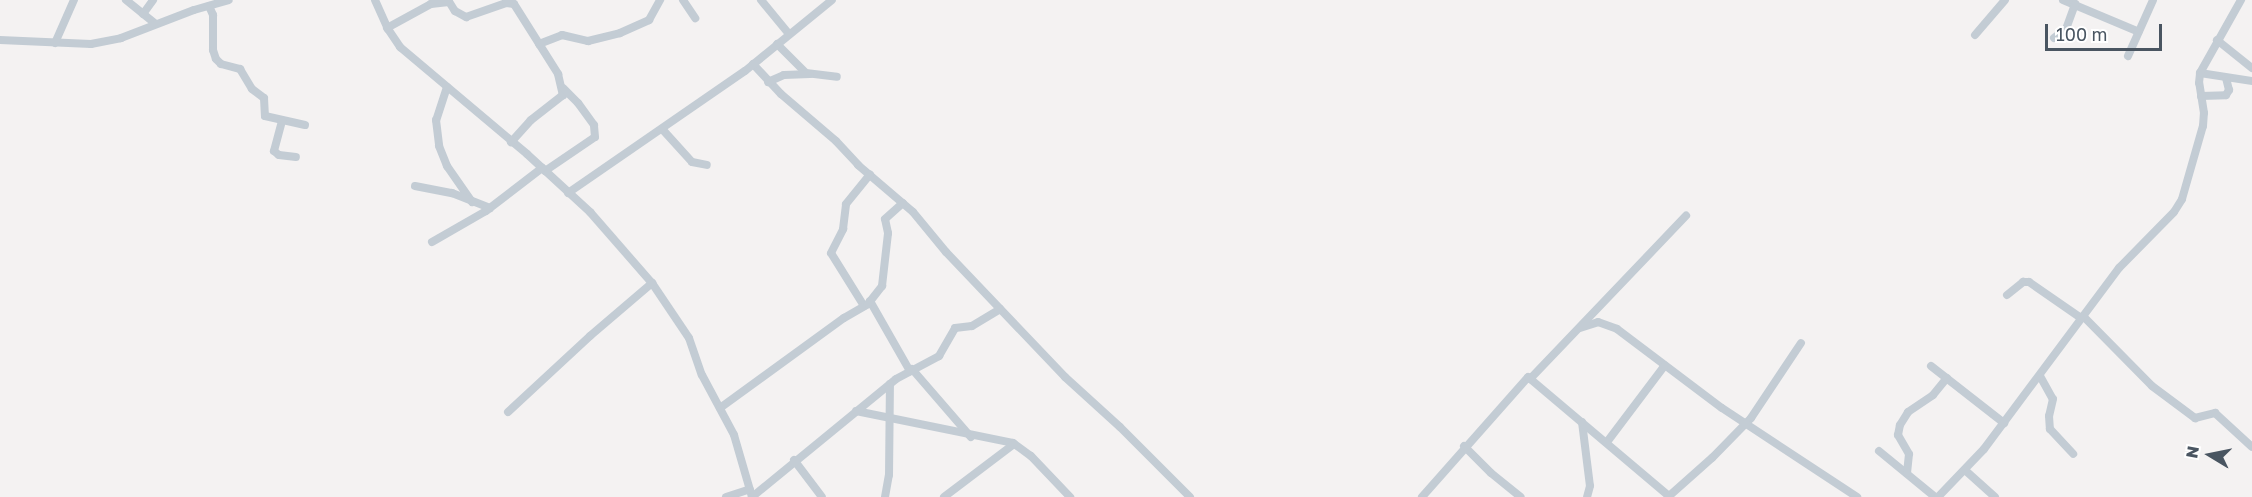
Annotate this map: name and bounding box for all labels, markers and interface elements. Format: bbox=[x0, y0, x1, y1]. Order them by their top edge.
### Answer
scale bar bbox=[2048, 12, 2165, 50]
text: 100 m bbox=[2056, 23, 2107, 45]
north arrow bbox=[2180, 425, 2240, 485]
text: N bbox=[2181, 444, 2203, 460]

